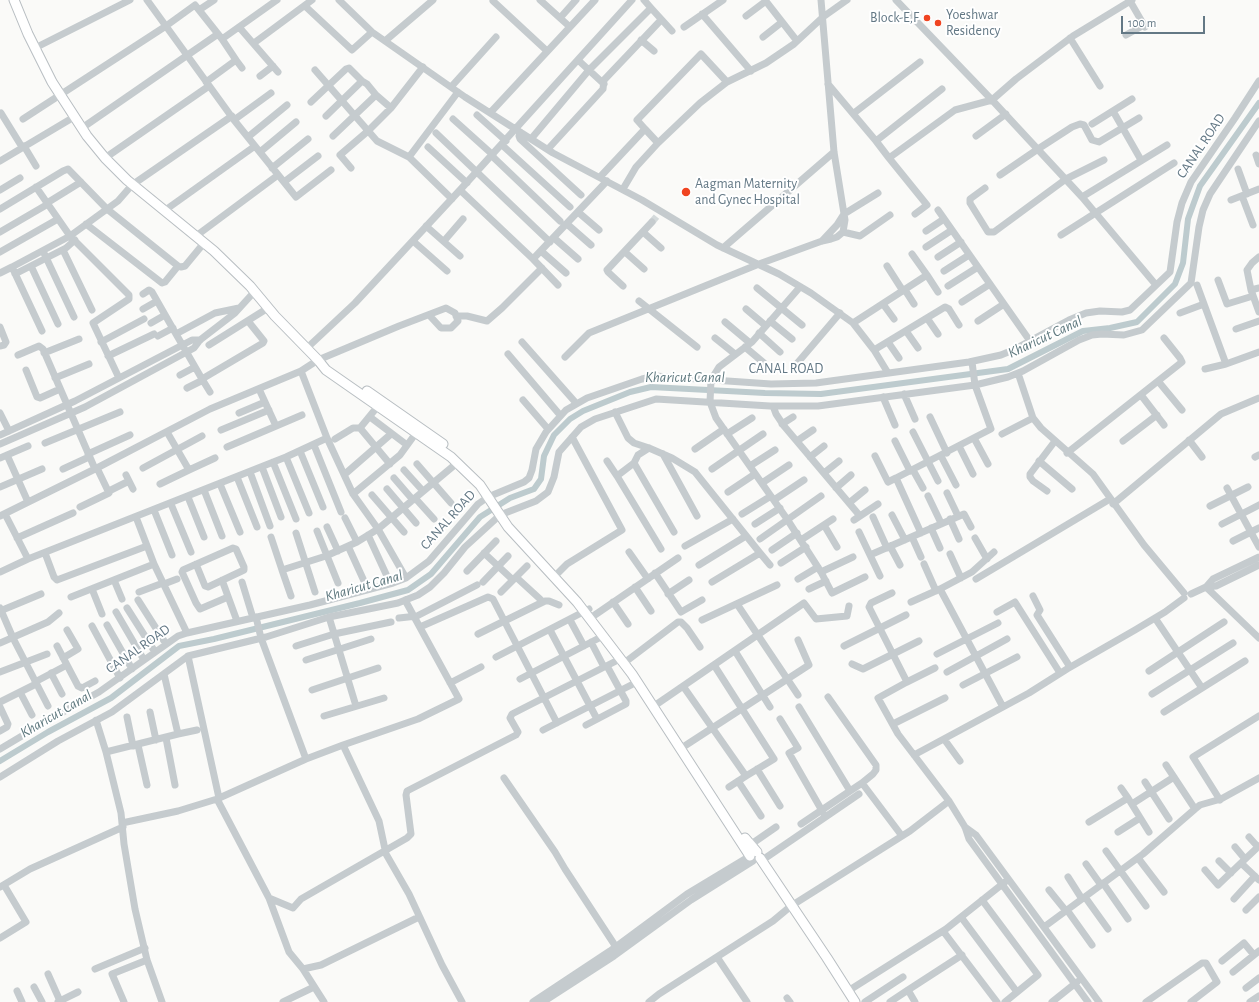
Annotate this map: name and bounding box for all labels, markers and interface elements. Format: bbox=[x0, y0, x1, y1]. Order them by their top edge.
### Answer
place label: Yoeshwar Residency bbox=[946, 7, 1001, 40]
scale bar bbox=[1123, 8, 1207, 34]
place label: Block-E,F bbox=[870, 10, 919, 26]
marker: Block-E,F bbox=[922, 13, 932, 23]
text: 100 m bbox=[1128, 17, 1156, 29]
marker: Yoeshwar Residency bbox=[933, 18, 943, 28]
street label: CANAL ROAD bbox=[1173, 110, 1229, 182]
place label: Aagman Maternity and Gynec Hospital bbox=[695, 176, 800, 208]
marker: Aagman Maternity and Gynec Hospital bbox=[680, 186, 692, 198]
water label: Kharicut Canal bbox=[1005, 312, 1085, 362]
street label: CANAL ROAD bbox=[749, 361, 823, 377]
water label: Kharicut Canal bbox=[645, 368, 725, 386]
street label: CANAL ROAD bbox=[417, 487, 479, 553]
water label: Kharicut Canal bbox=[323, 566, 405, 606]
street label: CANAL ROAD bbox=[103, 621, 173, 677]
water label: Kharicut Canal bbox=[17, 686, 95, 742]

